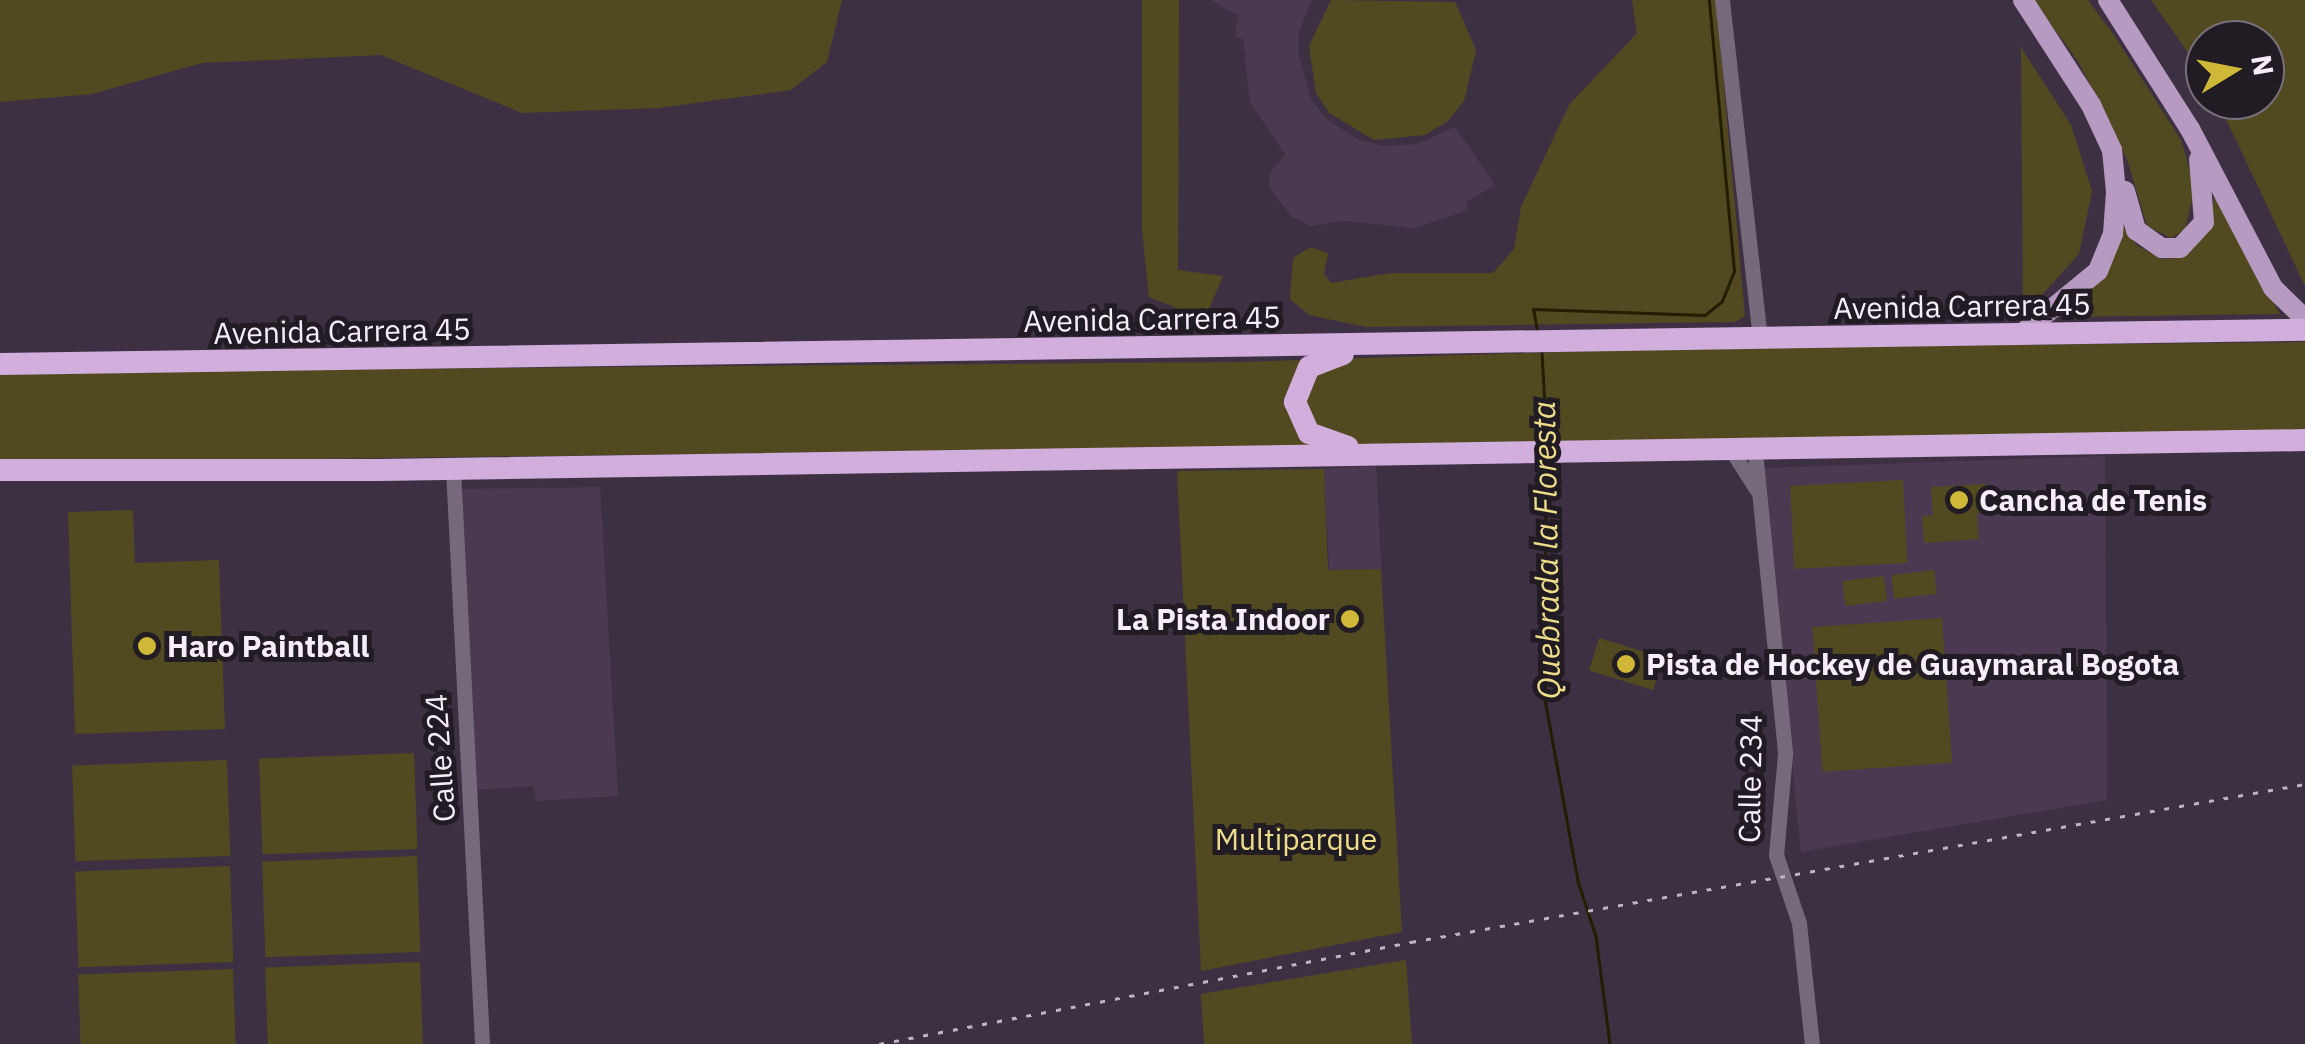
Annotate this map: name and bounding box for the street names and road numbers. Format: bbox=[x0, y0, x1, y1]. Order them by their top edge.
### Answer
street label: Avenida Carrera 45 bbox=[1833, 286, 2091, 326]
street label: Avenida Carrera 45 bbox=[1023, 299, 1281, 339]
street label: Avenida Carrera 45 bbox=[213, 311, 471, 351]
street label: Calle 224 bbox=[418, 693, 462, 823]
street label: Calle 234 bbox=[1731, 715, 1769, 843]

